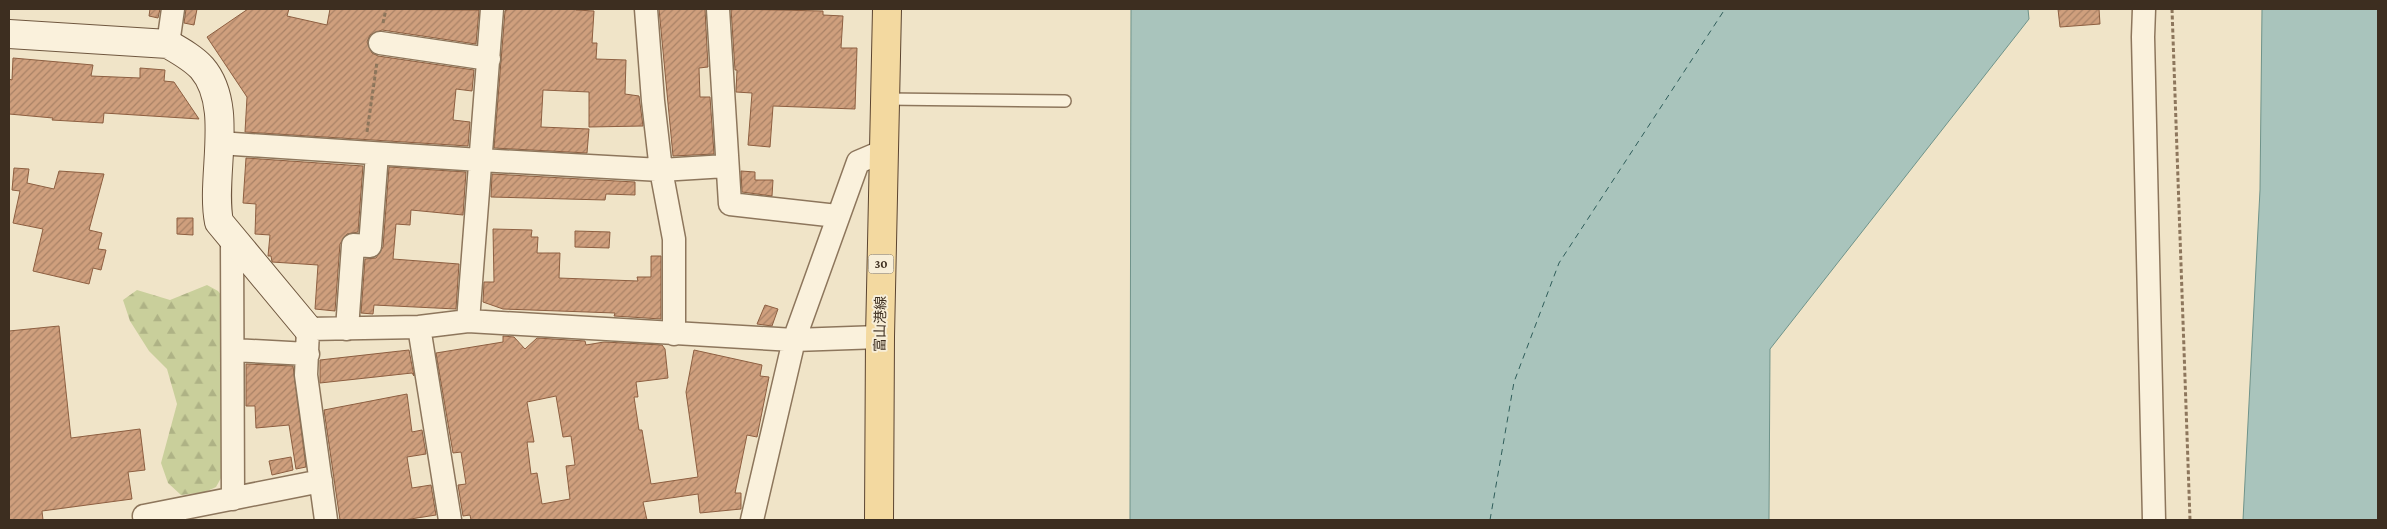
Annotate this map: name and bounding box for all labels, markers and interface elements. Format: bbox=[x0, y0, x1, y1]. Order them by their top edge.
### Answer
road number: 30 bbox=[868, 254, 894, 274]
street label: 富山港線 bbox=[872, 296, 888, 352]

